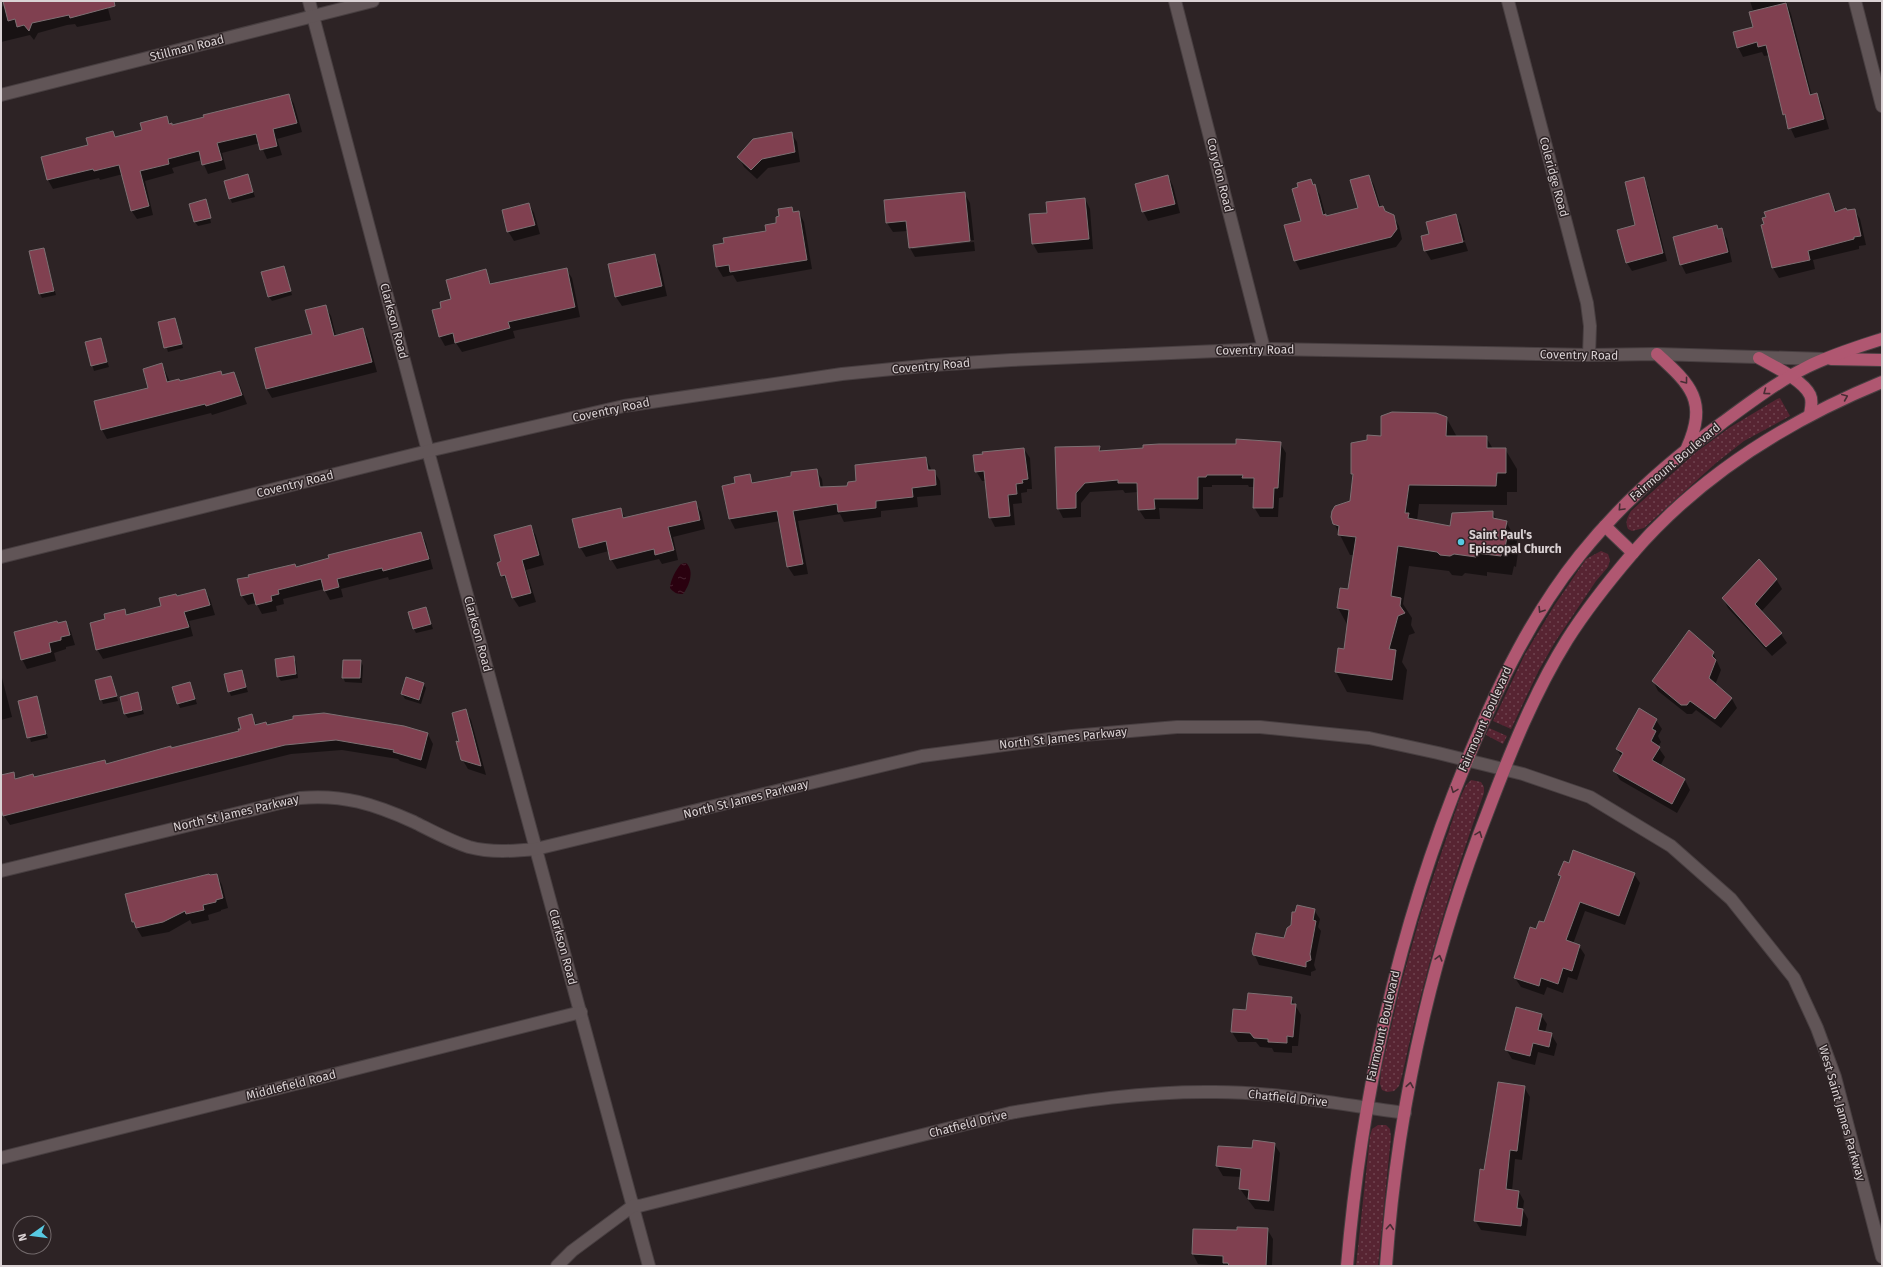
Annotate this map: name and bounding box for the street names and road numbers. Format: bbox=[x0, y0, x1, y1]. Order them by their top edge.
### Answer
street label: Stillman Road bbox=[148, 32, 226, 64]
street label: Corydon Road bbox=[1204, 136, 1236, 214]
street label: Coleridge Road bbox=[1537, 136, 1571, 218]
street label: Clarkson Road bbox=[377, 282, 411, 360]
street label: Coventry Road bbox=[1216, 342, 1294, 358]
street label: Coventry Road bbox=[1540, 347, 1618, 363]
street label: Coventry Road bbox=[891, 356, 971, 376]
street label: Coventry Road bbox=[571, 395, 651, 425]
street label: Fairmount Boulevard bbox=[1627, 420, 1723, 504]
street label: Coventry Road bbox=[255, 468, 335, 500]
street label: Clarkson Road bbox=[461, 595, 495, 673]
street label: Fairmount Boulevard bbox=[1456, 664, 1514, 774]
street label: North St James Parkway bbox=[998, 724, 1128, 752]
street label: North St James Parkway bbox=[682, 777, 810, 821]
street label: North St James Parkway bbox=[172, 792, 300, 834]
street label: Clarkson Road bbox=[546, 908, 580, 986]
street label: Fairmount Boulevard bbox=[1363, 969, 1403, 1083]
street label: West Saint James Parkway bbox=[1816, 1044, 1868, 1183]
street label: Middlefield Road bbox=[245, 1067, 337, 1103]
street label: Chatfield Drive bbox=[1248, 1087, 1328, 1109]
street label: Chatfield Drive bbox=[928, 1108, 1008, 1140]

